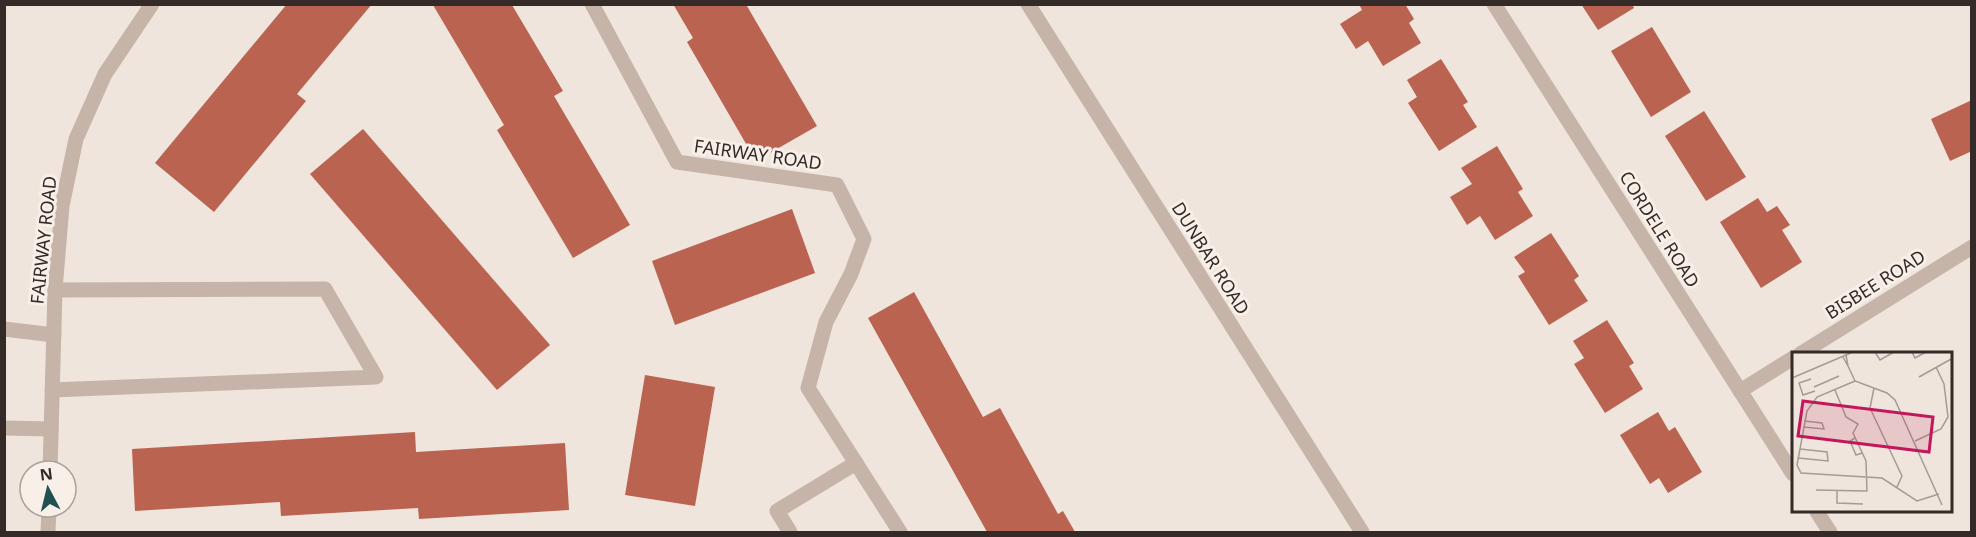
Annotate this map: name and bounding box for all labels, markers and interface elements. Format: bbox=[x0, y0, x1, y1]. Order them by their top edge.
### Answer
street label: FAIRWAY ROAD bbox=[693, 133, 823, 175]
street label: CORDELE ROAD bbox=[1615, 166, 1705, 292]
street label: FAIRWAY ROAD bbox=[24, 175, 62, 305]
street label: DUNBAR ROAD bbox=[1167, 197, 1255, 319]
street label: BISBEE ROAD bbox=[1820, 244, 1930, 324]
inset map bbox=[1792, 352, 1952, 513]
north arrow bbox=[18, 459, 78, 519]
text: N bbox=[38, 462, 54, 486]

